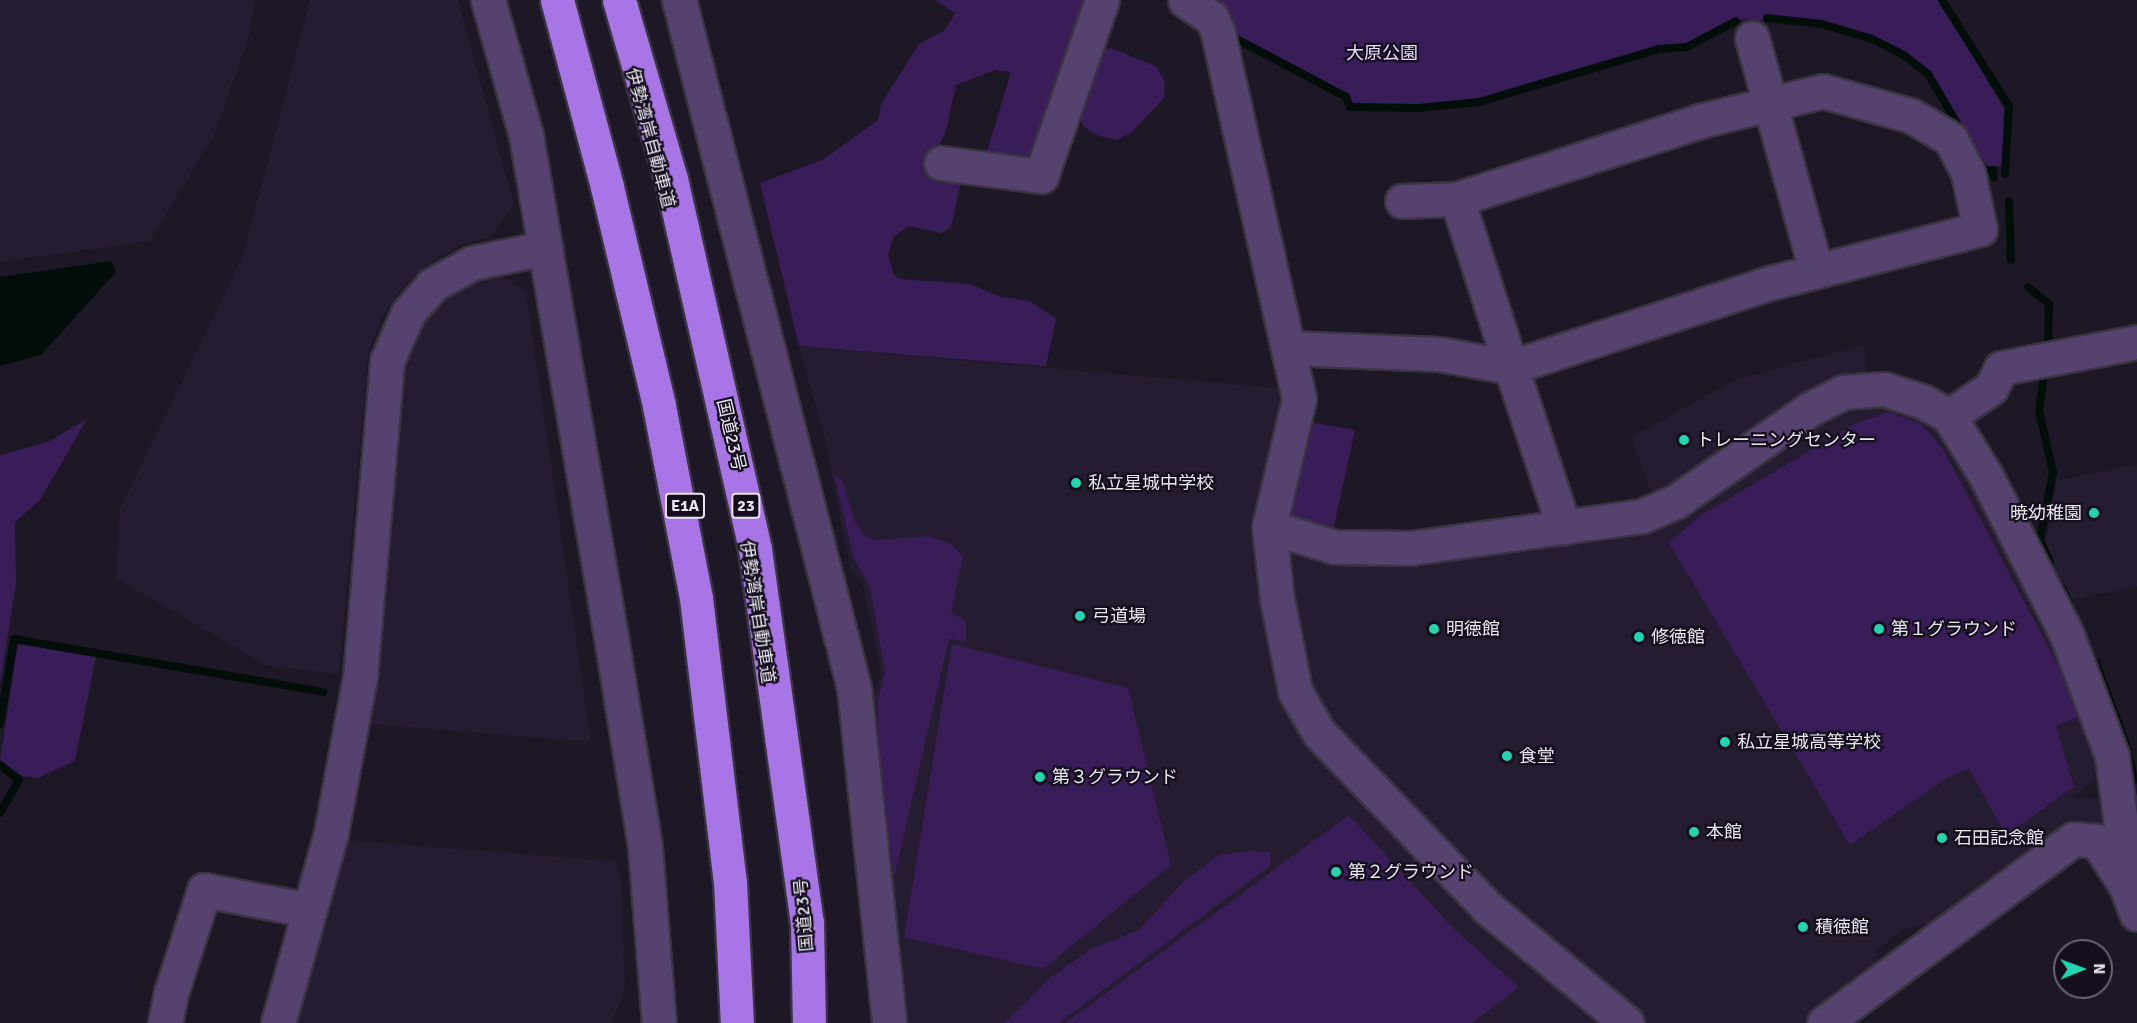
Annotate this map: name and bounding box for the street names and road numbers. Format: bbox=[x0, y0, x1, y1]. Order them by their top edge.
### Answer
street label: 伊勢湾岸自動車道 bbox=[621, 66, 679, 210]
street label: 国道23号 bbox=[712, 397, 750, 473]
road number: E1A bbox=[664, 493, 706, 519]
road number: 23 bbox=[731, 493, 761, 519]
street label: 伊勢湾岸自動車道 bbox=[735, 539, 779, 685]
street label: 国道23号 bbox=[790, 877, 818, 953]

